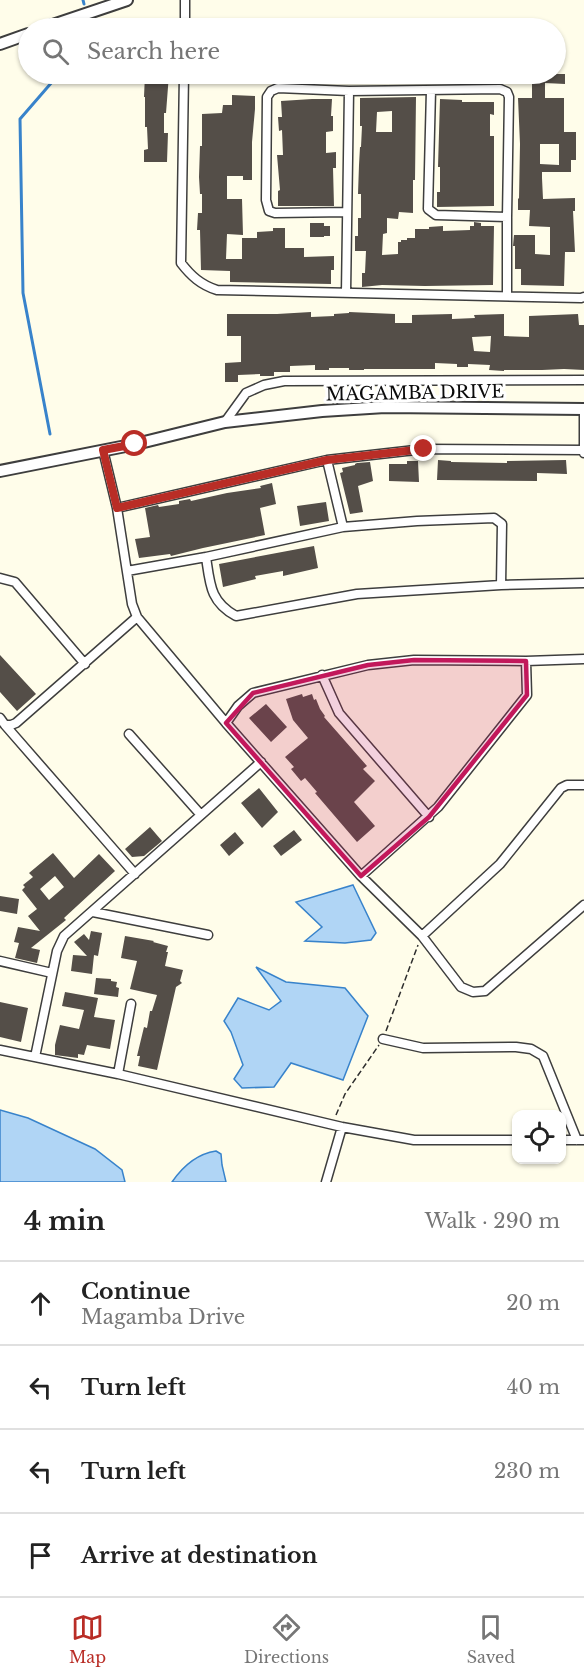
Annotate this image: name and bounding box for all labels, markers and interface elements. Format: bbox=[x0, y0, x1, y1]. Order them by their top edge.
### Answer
search box bbox=[18, 18, 566, 84]
icon: search bbox=[39, 35, 72, 68]
text: Search here bbox=[87, 38, 220, 65]
street label: MAGAMBA DRIVE bbox=[326, 380, 504, 406]
route start bbox=[121, 430, 147, 456]
route end bbox=[410, 435, 436, 461]
map controls bbox=[512, 1110, 566, 1164]
button: locate bbox=[512, 1110, 566, 1164]
text: 4 min bbox=[24, 1205, 105, 1237]
text: Walk · 290 m bbox=[425, 1209, 560, 1233]
text: Continue bbox=[81, 1278, 190, 1305]
icon: ahead bbox=[24, 1287, 57, 1320]
text: 20 m bbox=[506, 1291, 560, 1315]
text: Magamba Drive bbox=[81, 1305, 245, 1329]
icon: left bbox=[24, 1371, 57, 1404]
text: Turn left bbox=[81, 1374, 186, 1401]
text: 40 m bbox=[507, 1375, 560, 1399]
icon: left bbox=[24, 1455, 57, 1488]
text: Turn left bbox=[81, 1458, 186, 1485]
text: 230 m bbox=[494, 1459, 560, 1483]
icon: arrive bbox=[24, 1539, 57, 1572]
text: Arrive at destination bbox=[81, 1542, 318, 1569]
tab: Map bbox=[69, 1611, 106, 1667]
tab: Directions bbox=[244, 1611, 329, 1667]
tab: Saved bbox=[467, 1611, 515, 1667]

